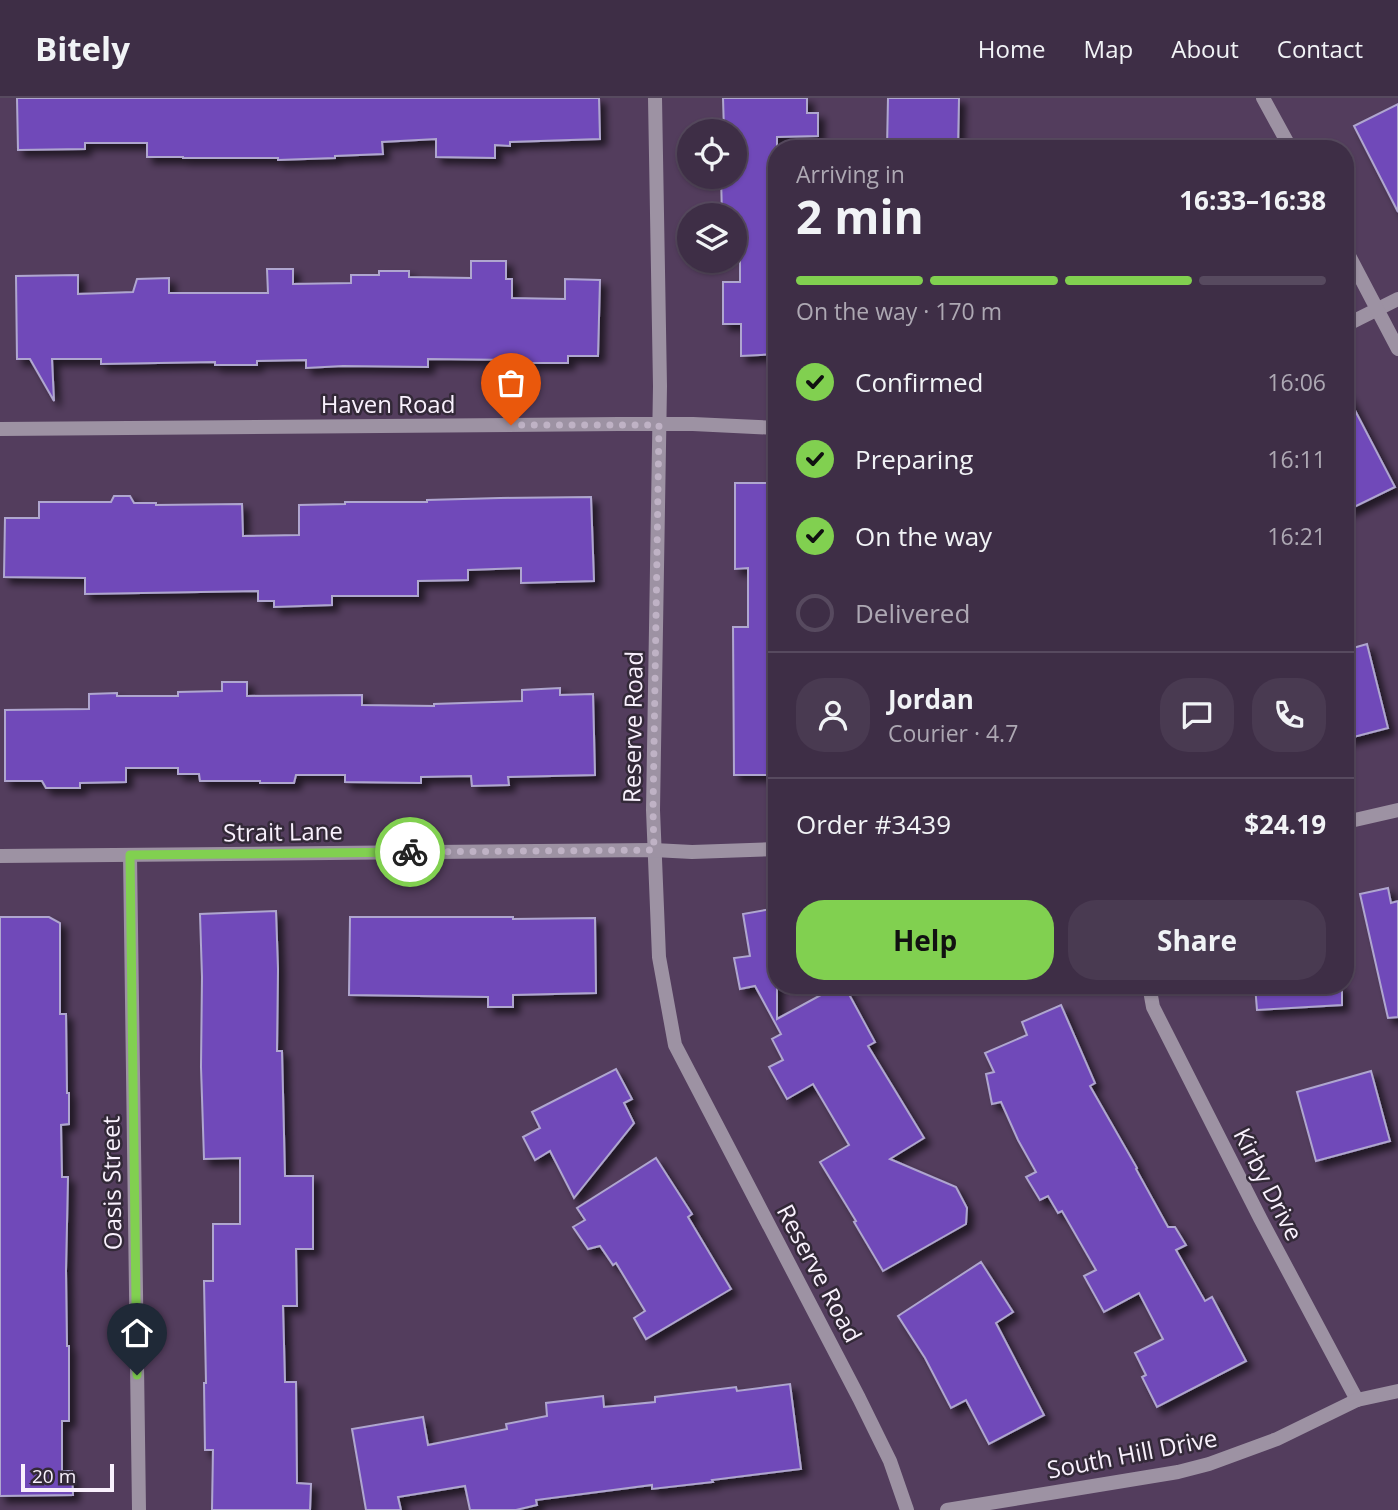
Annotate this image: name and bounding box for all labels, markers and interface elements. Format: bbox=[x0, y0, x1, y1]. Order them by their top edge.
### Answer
text: Bitely bbox=[35, 26, 130, 71]
text: Home bbox=[978, 32, 1046, 65]
text: Map bbox=[1084, 32, 1133, 65]
text: About bbox=[1171, 32, 1239, 65]
text: Contact bbox=[1277, 32, 1363, 65]
map controls bbox=[677, 119, 747, 273]
button: locate bbox=[677, 119, 747, 189]
text: Arriving in bbox=[796, 158, 905, 190]
text: 16:33–16:38 bbox=[1179, 182, 1326, 218]
text: 2 min bbox=[796, 185, 924, 247]
button: layers bbox=[677, 203, 747, 273]
text: On the way · 170 m bbox=[796, 295, 1002, 327]
pin bbox=[481, 353, 541, 425]
icon: check bbox=[796, 363, 834, 401]
icon: bag bbox=[492, 364, 530, 402]
text: Confirmed bbox=[855, 364, 983, 400]
text: 16:06 bbox=[1267, 366, 1326, 398]
street label: Haven Road bbox=[321, 387, 455, 420]
icon: check bbox=[796, 440, 834, 478]
text: Preparing bbox=[855, 441, 973, 477]
text: 16:11 bbox=[1267, 443, 1326, 475]
icon: check bbox=[796, 517, 834, 555]
text: On the way bbox=[855, 518, 992, 554]
text: 16:21 bbox=[1267, 520, 1326, 552]
text: Delivered bbox=[855, 595, 970, 631]
street label: Reserve Road bbox=[614, 651, 650, 803]
button: person bbox=[796, 678, 870, 752]
button: chat bbox=[1160, 678, 1234, 752]
button: phone bbox=[1252, 678, 1326, 752]
text: Jordan bbox=[888, 681, 974, 717]
text: Courier · 4.7 bbox=[888, 717, 1018, 749]
text: Order #3439 bbox=[796, 806, 951, 842]
text: $24.19 bbox=[1244, 806, 1326, 842]
street label: Strait Lane bbox=[223, 813, 343, 849]
courier bbox=[375, 817, 445, 887]
icon: bike bbox=[391, 833, 429, 871]
button: Help bbox=[796, 900, 1054, 980]
button: Share bbox=[1068, 900, 1326, 980]
street label: Oasis Street bbox=[93, 1116, 129, 1250]
street label: Kirby Drive bbox=[1227, 1122, 1311, 1246]
street label: Reserve Road bbox=[770, 1198, 870, 1348]
pin bbox=[107, 1303, 167, 1375]
icon: home bbox=[118, 1314, 156, 1352]
street label: South Hill Drive bbox=[1044, 1420, 1220, 1486]
scale bar bbox=[21, 1461, 114, 1493]
text: 20 m bbox=[32, 1463, 76, 1489]

